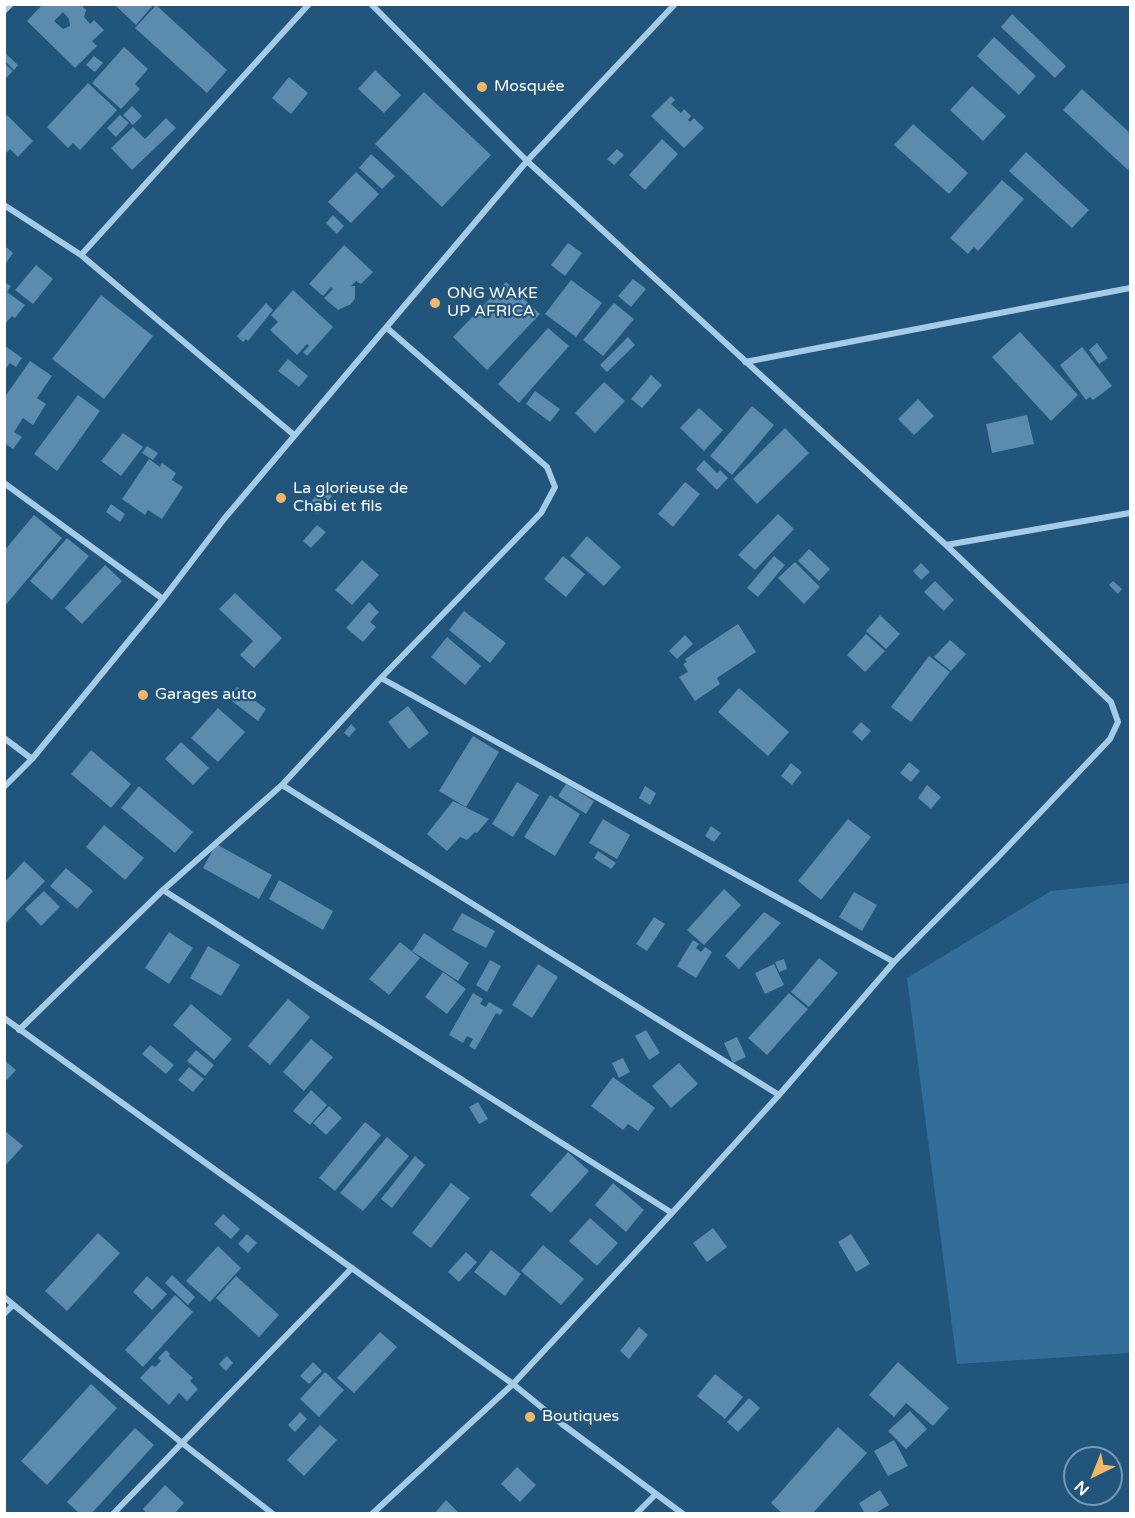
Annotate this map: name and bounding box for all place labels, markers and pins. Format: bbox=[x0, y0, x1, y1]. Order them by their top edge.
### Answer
place label: Mosquée bbox=[494, 77, 565, 97]
marker: Mosquée bbox=[475, 80, 489, 94]
place label: ONG WAKE UP AFRICA bbox=[447, 284, 538, 322]
marker: ONG WAKE UP AFRICA bbox=[428, 296, 442, 310]
place label: La glorieuse de Chabi et fils bbox=[293, 479, 408, 517]
marker: La glorieuse de Chabi et fils bbox=[274, 491, 288, 505]
place label: Garages auto bbox=[155, 685, 257, 705]
marker: Garages auto bbox=[136, 688, 150, 702]
place label: Boutiques bbox=[542, 1407, 619, 1427]
marker: Boutiques bbox=[523, 1410, 537, 1424]

